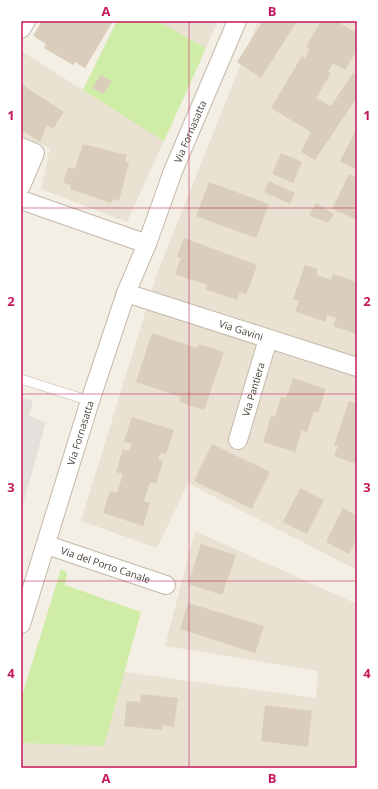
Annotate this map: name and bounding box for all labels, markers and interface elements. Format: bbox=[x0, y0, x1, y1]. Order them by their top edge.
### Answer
text: A bbox=[102, 2, 111, 20]
text: B bbox=[268, 2, 277, 20]
street label: Via Fornasatta bbox=[170, 98, 209, 165]
text: 1 bbox=[7, 106, 15, 124]
text: 1 bbox=[363, 106, 371, 124]
text: 2 bbox=[7, 292, 15, 310]
text: 2 bbox=[363, 292, 371, 310]
street label: Via Gavini bbox=[217, 316, 265, 344]
street label: Via Pantiera bbox=[238, 360, 268, 418]
street label: Via Fornasatta bbox=[64, 399, 97, 467]
text: 3 bbox=[7, 478, 15, 496]
text: 3 bbox=[363, 478, 371, 496]
street label: Via del Porto Canale bbox=[59, 543, 153, 586]
text: 4 bbox=[7, 664, 15, 682]
text: 4 bbox=[363, 664, 371, 682]
text: A bbox=[102, 769, 111, 787]
text: B bbox=[268, 769, 277, 787]

